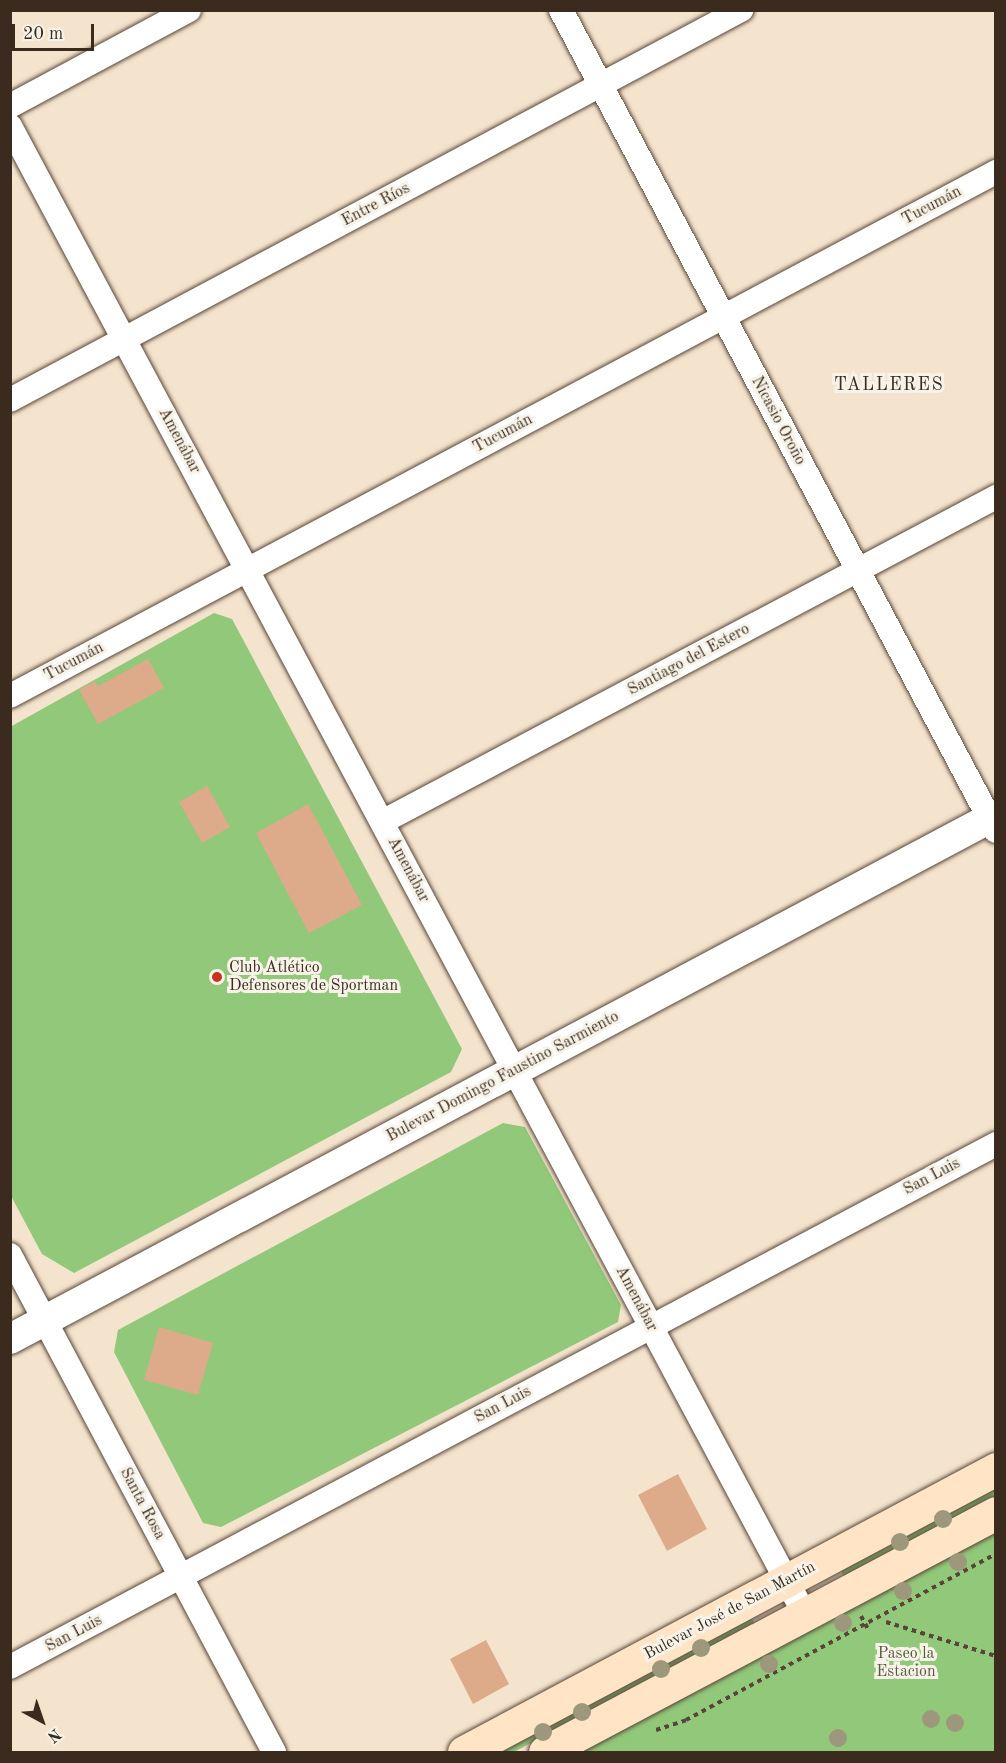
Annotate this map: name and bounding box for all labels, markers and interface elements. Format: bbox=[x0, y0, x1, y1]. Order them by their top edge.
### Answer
scale bar bbox=[15, 12, 98, 50]
text: 20 m bbox=[23, 25, 63, 43]
street label: Entre Ríos bbox=[339, 179, 413, 231]
street label: Tucumán bbox=[899, 182, 965, 230]
street label: Nicasio Oroño bbox=[747, 373, 809, 469]
district label: TALLERES bbox=[834, 374, 944, 396]
street label: Amenábar bbox=[154, 405, 204, 477]
street label: Tucumán bbox=[470, 410, 536, 458]
street label: Santiago del Estero bbox=[625, 620, 753, 700]
street label: Tucumán bbox=[41, 638, 107, 686]
street label: Amenábar bbox=[383, 834, 433, 906]
place label: Club Atlético Defensores de Sportman bbox=[229, 958, 398, 996]
marker: Club Atlético Defensores de Sportman bbox=[210, 970, 224, 984]
street label: Bulevar Domingo Faustino Sarmiento bbox=[384, 1007, 622, 1147]
street label: San Luis bbox=[900, 1154, 964, 1200]
street label: Amenábar bbox=[611, 1263, 661, 1335]
street label: San Luis bbox=[471, 1382, 535, 1428]
street label: Santa Rosa bbox=[115, 1465, 169, 1543]
street label: Bulevar José de San Martín bbox=[641, 1558, 819, 1664]
street label: San Luis bbox=[42, 1611, 106, 1657]
park label: Paseo la Estacion bbox=[876, 1644, 936, 1682]
north arrow bbox=[12, 1691, 72, 1751]
text: N bbox=[44, 1725, 63, 1745]

